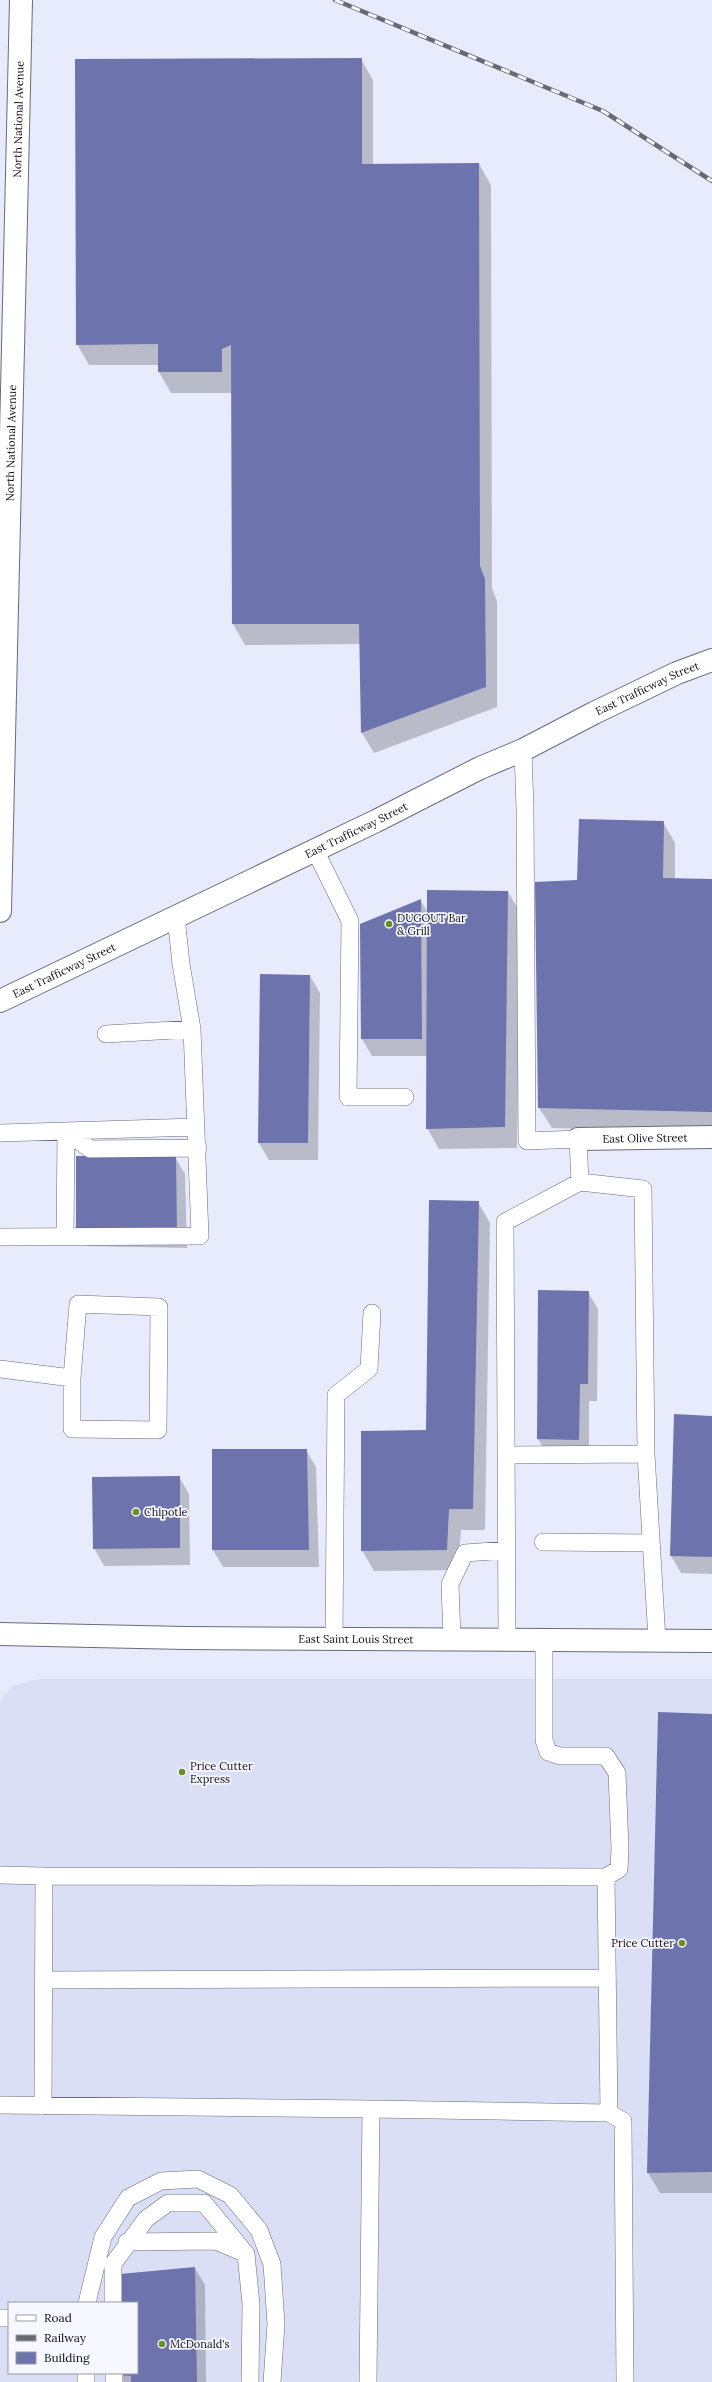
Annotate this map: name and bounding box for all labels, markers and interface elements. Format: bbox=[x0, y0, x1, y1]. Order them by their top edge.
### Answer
street label: North National Avenue bbox=[10, 61, 27, 178]
street label: North National Avenue bbox=[2, 385, 19, 502]
street label: East Trafficway Street bbox=[593, 658, 702, 718]
street label: East Trafficway Street bbox=[302, 799, 411, 861]
place label: DUGOUT Bar & Grill bbox=[397, 911, 466, 938]
marker: DUGOUT Bar & Grill bbox=[384, 919, 394, 929]
street label: East Trafficway Street bbox=[10, 939, 119, 1001]
street label: East Olive Street bbox=[602, 1130, 688, 1146]
place label: Chipotle bbox=[144, 1505, 188, 1519]
marker: Chipotle bbox=[131, 1507, 141, 1517]
street label: East Saint Louis Street bbox=[298, 1632, 414, 1646]
place label: Price Cutter Express bbox=[190, 1759, 253, 1786]
marker: Price Cutter Express bbox=[177, 1767, 187, 1777]
place label: Price Cutter bbox=[611, 1936, 674, 1950]
marker: Price Cutter bbox=[677, 1938, 687, 1948]
legend bbox=[8, 2302, 138, 2374]
text: Road bbox=[44, 2310, 72, 2325]
text: Railway bbox=[44, 2330, 87, 2345]
place label: McDonald's bbox=[170, 2337, 230, 2351]
marker: McDonald's bbox=[157, 2339, 167, 2349]
text: Building bbox=[44, 2350, 90, 2365]

